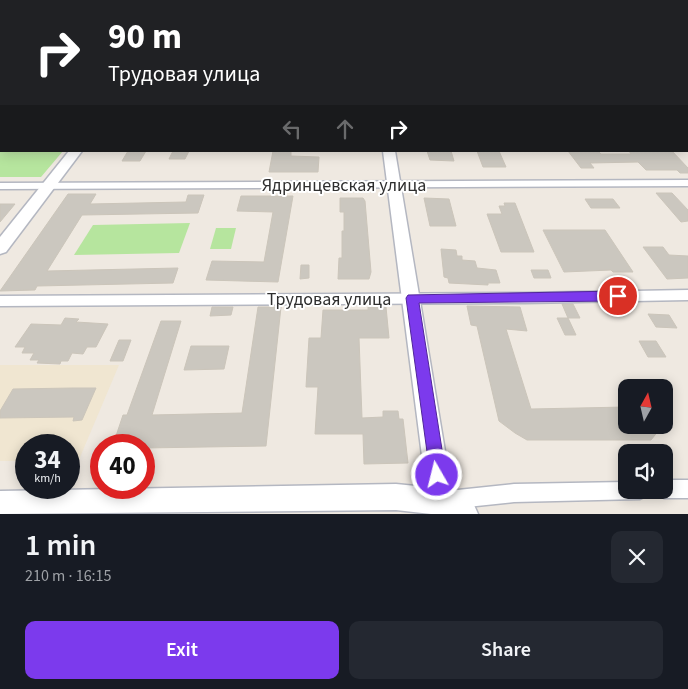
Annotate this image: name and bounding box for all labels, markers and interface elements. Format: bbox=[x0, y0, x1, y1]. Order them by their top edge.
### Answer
text: 90 m bbox=[108, 12, 182, 62]
icon: right bbox=[25, 20, 90, 85]
text: Трудовая улица bbox=[108, 58, 260, 90]
icon: left bbox=[278, 115, 306, 143]
icon: ahead bbox=[331, 115, 359, 143]
icon: right bbox=[384, 115, 412, 143]
street label: Ядринцевская улица bbox=[262, 173, 426, 198]
pin bbox=[597, 275, 639, 317]
icon: arrive bbox=[604, 282, 632, 310]
street label: Трудовая улица bbox=[267, 287, 391, 312]
north arrow bbox=[618, 379, 672, 434]
map controls bbox=[618, 379, 673, 499]
speed limit sign: 40 bbox=[90, 434, 155, 499]
text: 34 bbox=[34, 442, 61, 478]
button: sound bbox=[618, 444, 673, 499]
position arrow bbox=[410, 448, 462, 500]
text: km/h bbox=[34, 470, 61, 487]
text: 1 min bbox=[25, 524, 96, 567]
button: close bbox=[611, 531, 663, 583]
text: 210 m · 16:15 bbox=[25, 565, 112, 587]
button: Exit bbox=[25, 621, 339, 679]
button: Share bbox=[349, 621, 663, 679]

